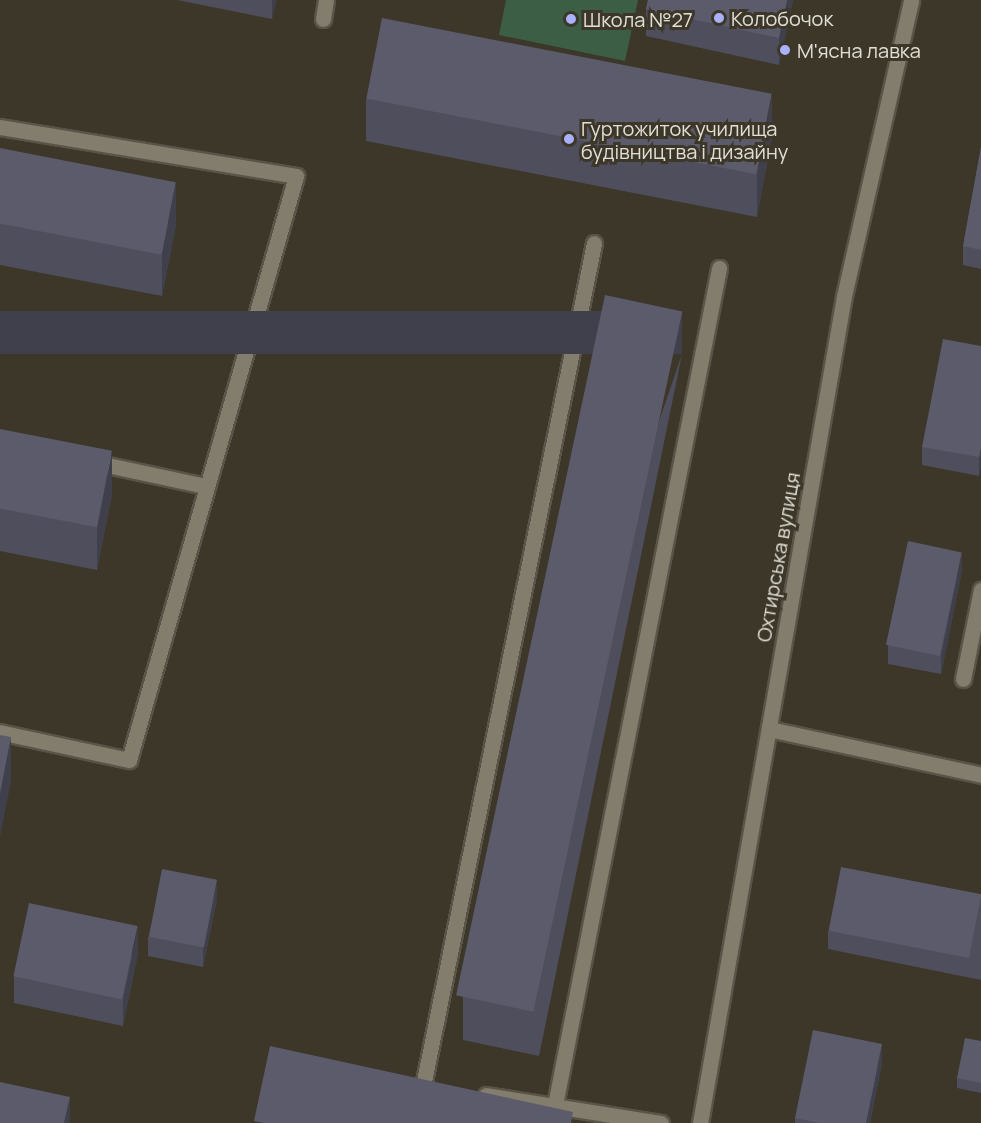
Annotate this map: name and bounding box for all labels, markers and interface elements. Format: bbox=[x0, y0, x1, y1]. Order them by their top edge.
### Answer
place label: Колобочок bbox=[731, 6, 833, 30]
place label: Школа №27 bbox=[583, 7, 693, 31]
marker: Колобочок bbox=[712, 11, 726, 25]
marker: Школа №27 bbox=[564, 12, 578, 26]
place label: М'ясна лавка bbox=[797, 38, 921, 62]
marker: М'ясна лавка bbox=[778, 43, 792, 57]
place label: Гуртожиток училища будівництва і дизайну bbox=[581, 116, 788, 163]
marker: Гуртожиток училища будівництва і дизайну bbox=[562, 132, 576, 146]
street label: Охтирська вулиця bbox=[751, 470, 805, 644]

